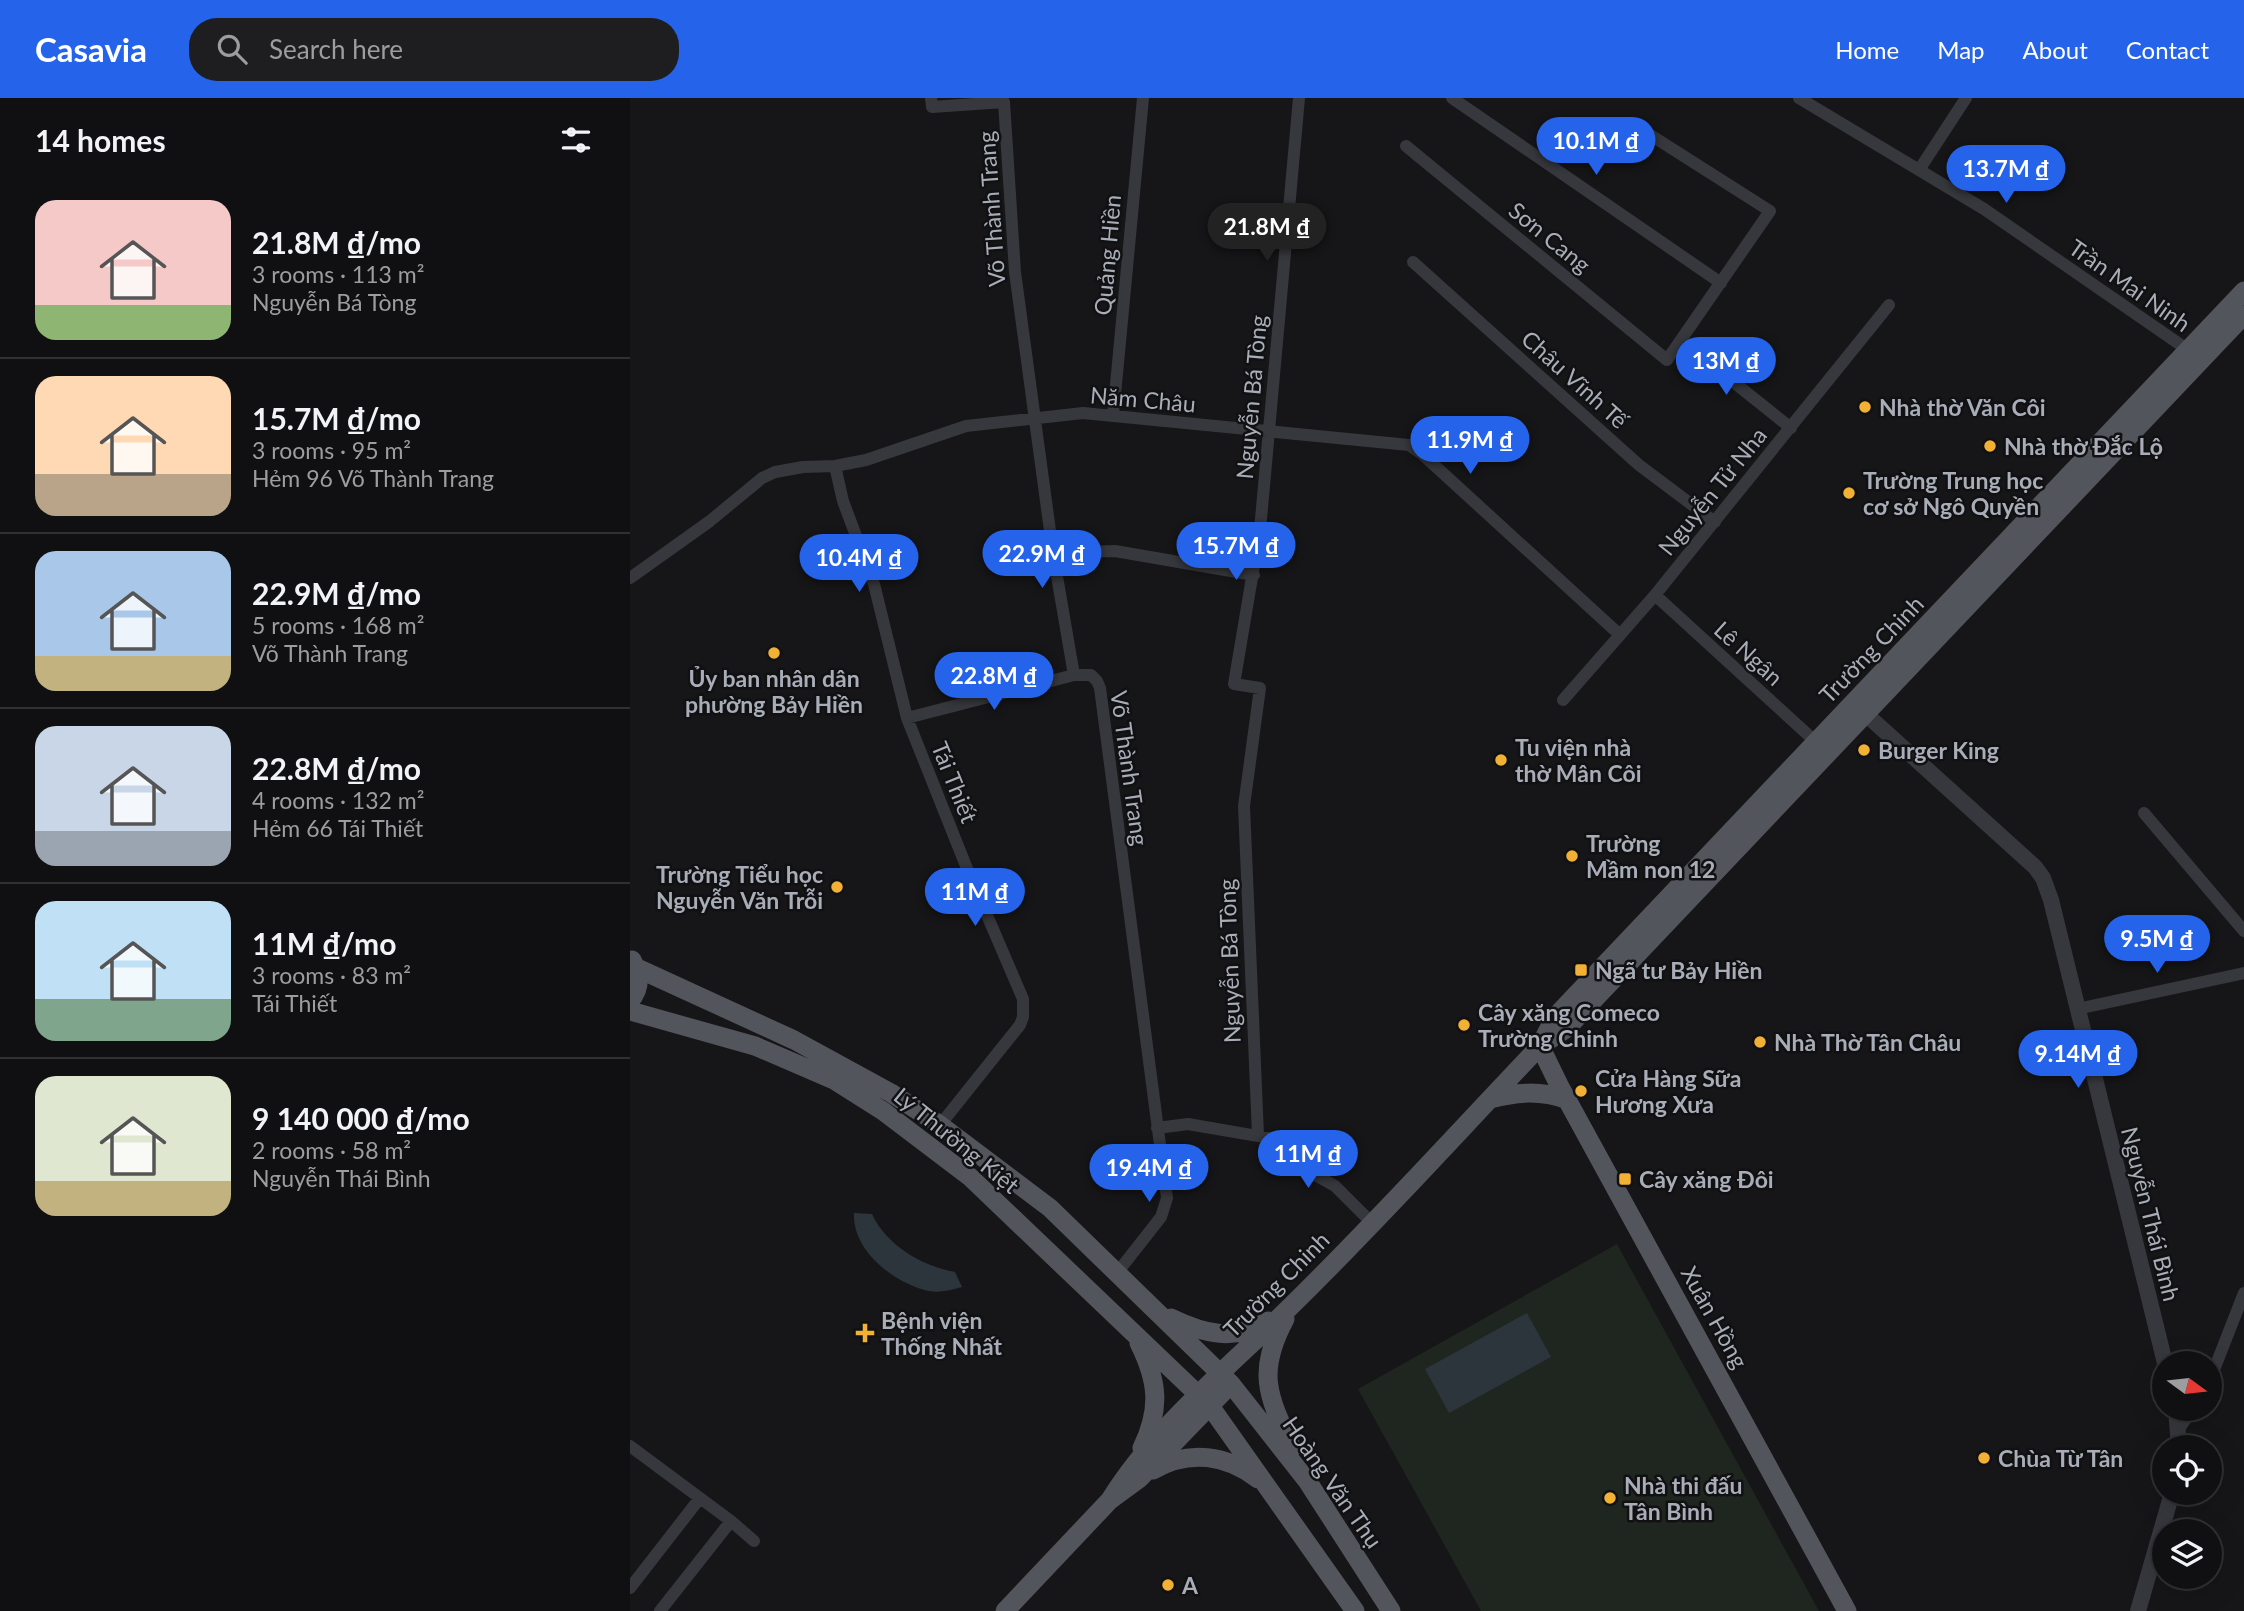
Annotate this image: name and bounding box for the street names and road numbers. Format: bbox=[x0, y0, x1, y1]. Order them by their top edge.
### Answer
street label: Võ Thành Trang bbox=[972, 130, 1010, 288]
street label: Quảng Hiền bbox=[1088, 193, 1126, 317]
street label: Sơn Cang bbox=[1504, 196, 1596, 278]
street label: Trần Mai Ninh bbox=[2064, 233, 2196, 337]
street label: Nguyễn Bá Tòng bbox=[1230, 314, 1272, 480]
street label: Châu Vĩnh Tế bbox=[1516, 324, 1635, 435]
street label: Năm Châu bbox=[1089, 380, 1197, 418]
street label: Nguyễn Tử Nha bbox=[1652, 421, 1772, 561]
street label: Trường Chinh bbox=[1813, 590, 1929, 708]
street label: Lê Ngân bbox=[1709, 615, 1789, 691]
street label: Võ Thành Trang bbox=[1105, 689, 1155, 847]
street label: Tái Thiết bbox=[926, 737, 984, 827]
street label: Nguyễn Bá Tòng bbox=[1212, 878, 1246, 1044]
street label: Lý Thường Kiệt bbox=[889, 1081, 1026, 1199]
street label: Nguyễn Thái Bình bbox=[2116, 1124, 2186, 1304]
street label: Trường Chinh bbox=[1217, 1225, 1335, 1343]
street label: Xuân Hồng bbox=[1676, 1261, 1754, 1373]
street label: Hoàng Văn Thụ bbox=[1277, 1411, 1389, 1553]

